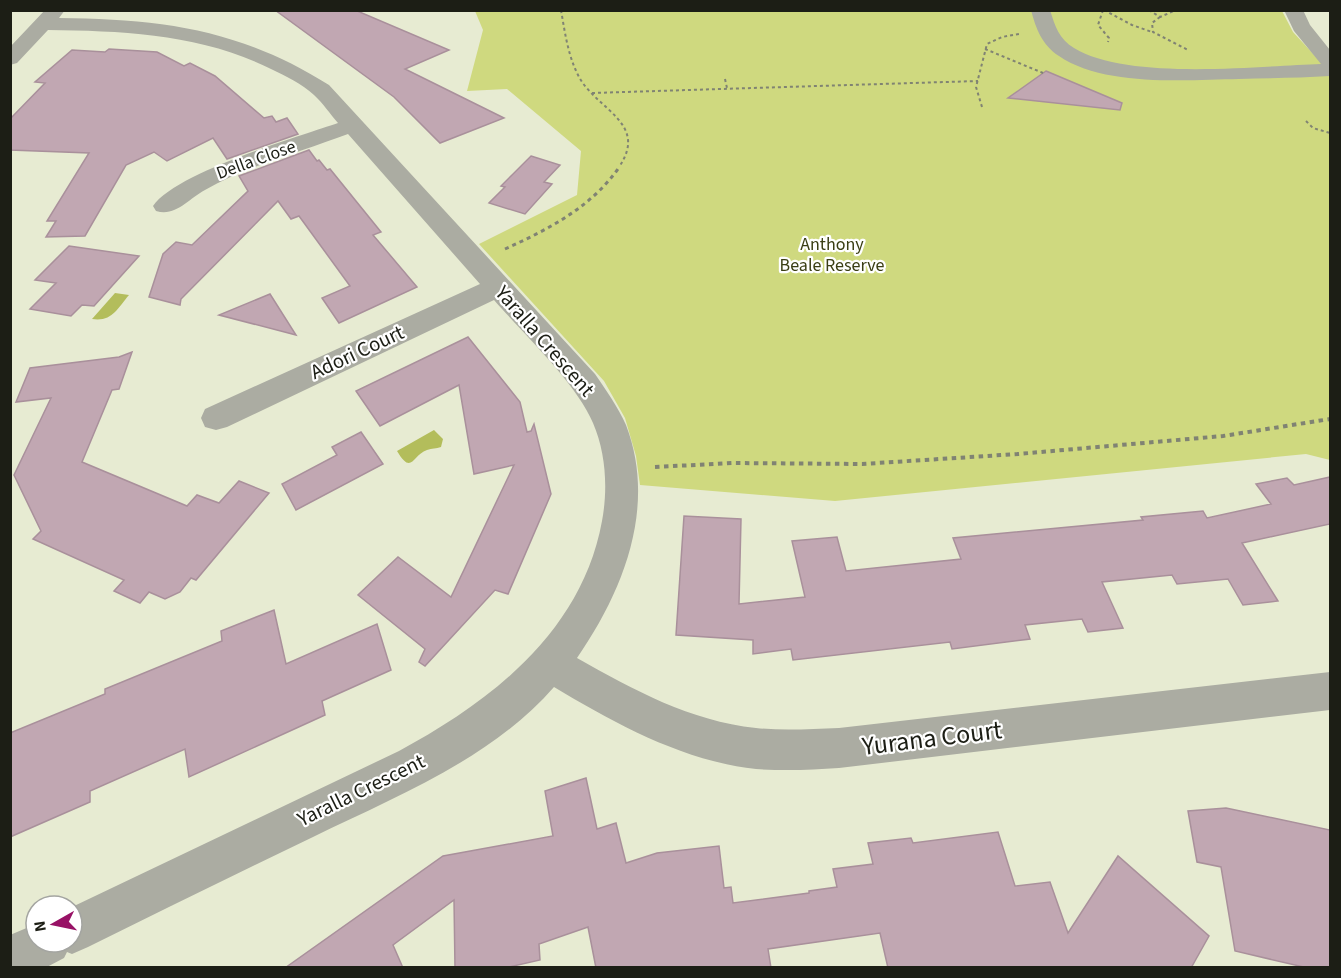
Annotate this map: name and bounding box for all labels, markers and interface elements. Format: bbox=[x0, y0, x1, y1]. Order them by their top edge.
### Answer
street label: Della Close bbox=[213, 134, 299, 186]
park label: Anthony Beale Reserve bbox=[780, 232, 885, 278]
street label: Yaralla Crescent bbox=[488, 278, 602, 403]
street label: Adori Court bbox=[305, 317, 409, 387]
street label: Yurana Court bbox=[859, 711, 1004, 765]
street label: Yaralla Crescent bbox=[291, 746, 430, 834]
north arrow bbox=[24, 894, 84, 954]
text: N bbox=[28, 919, 52, 933]

